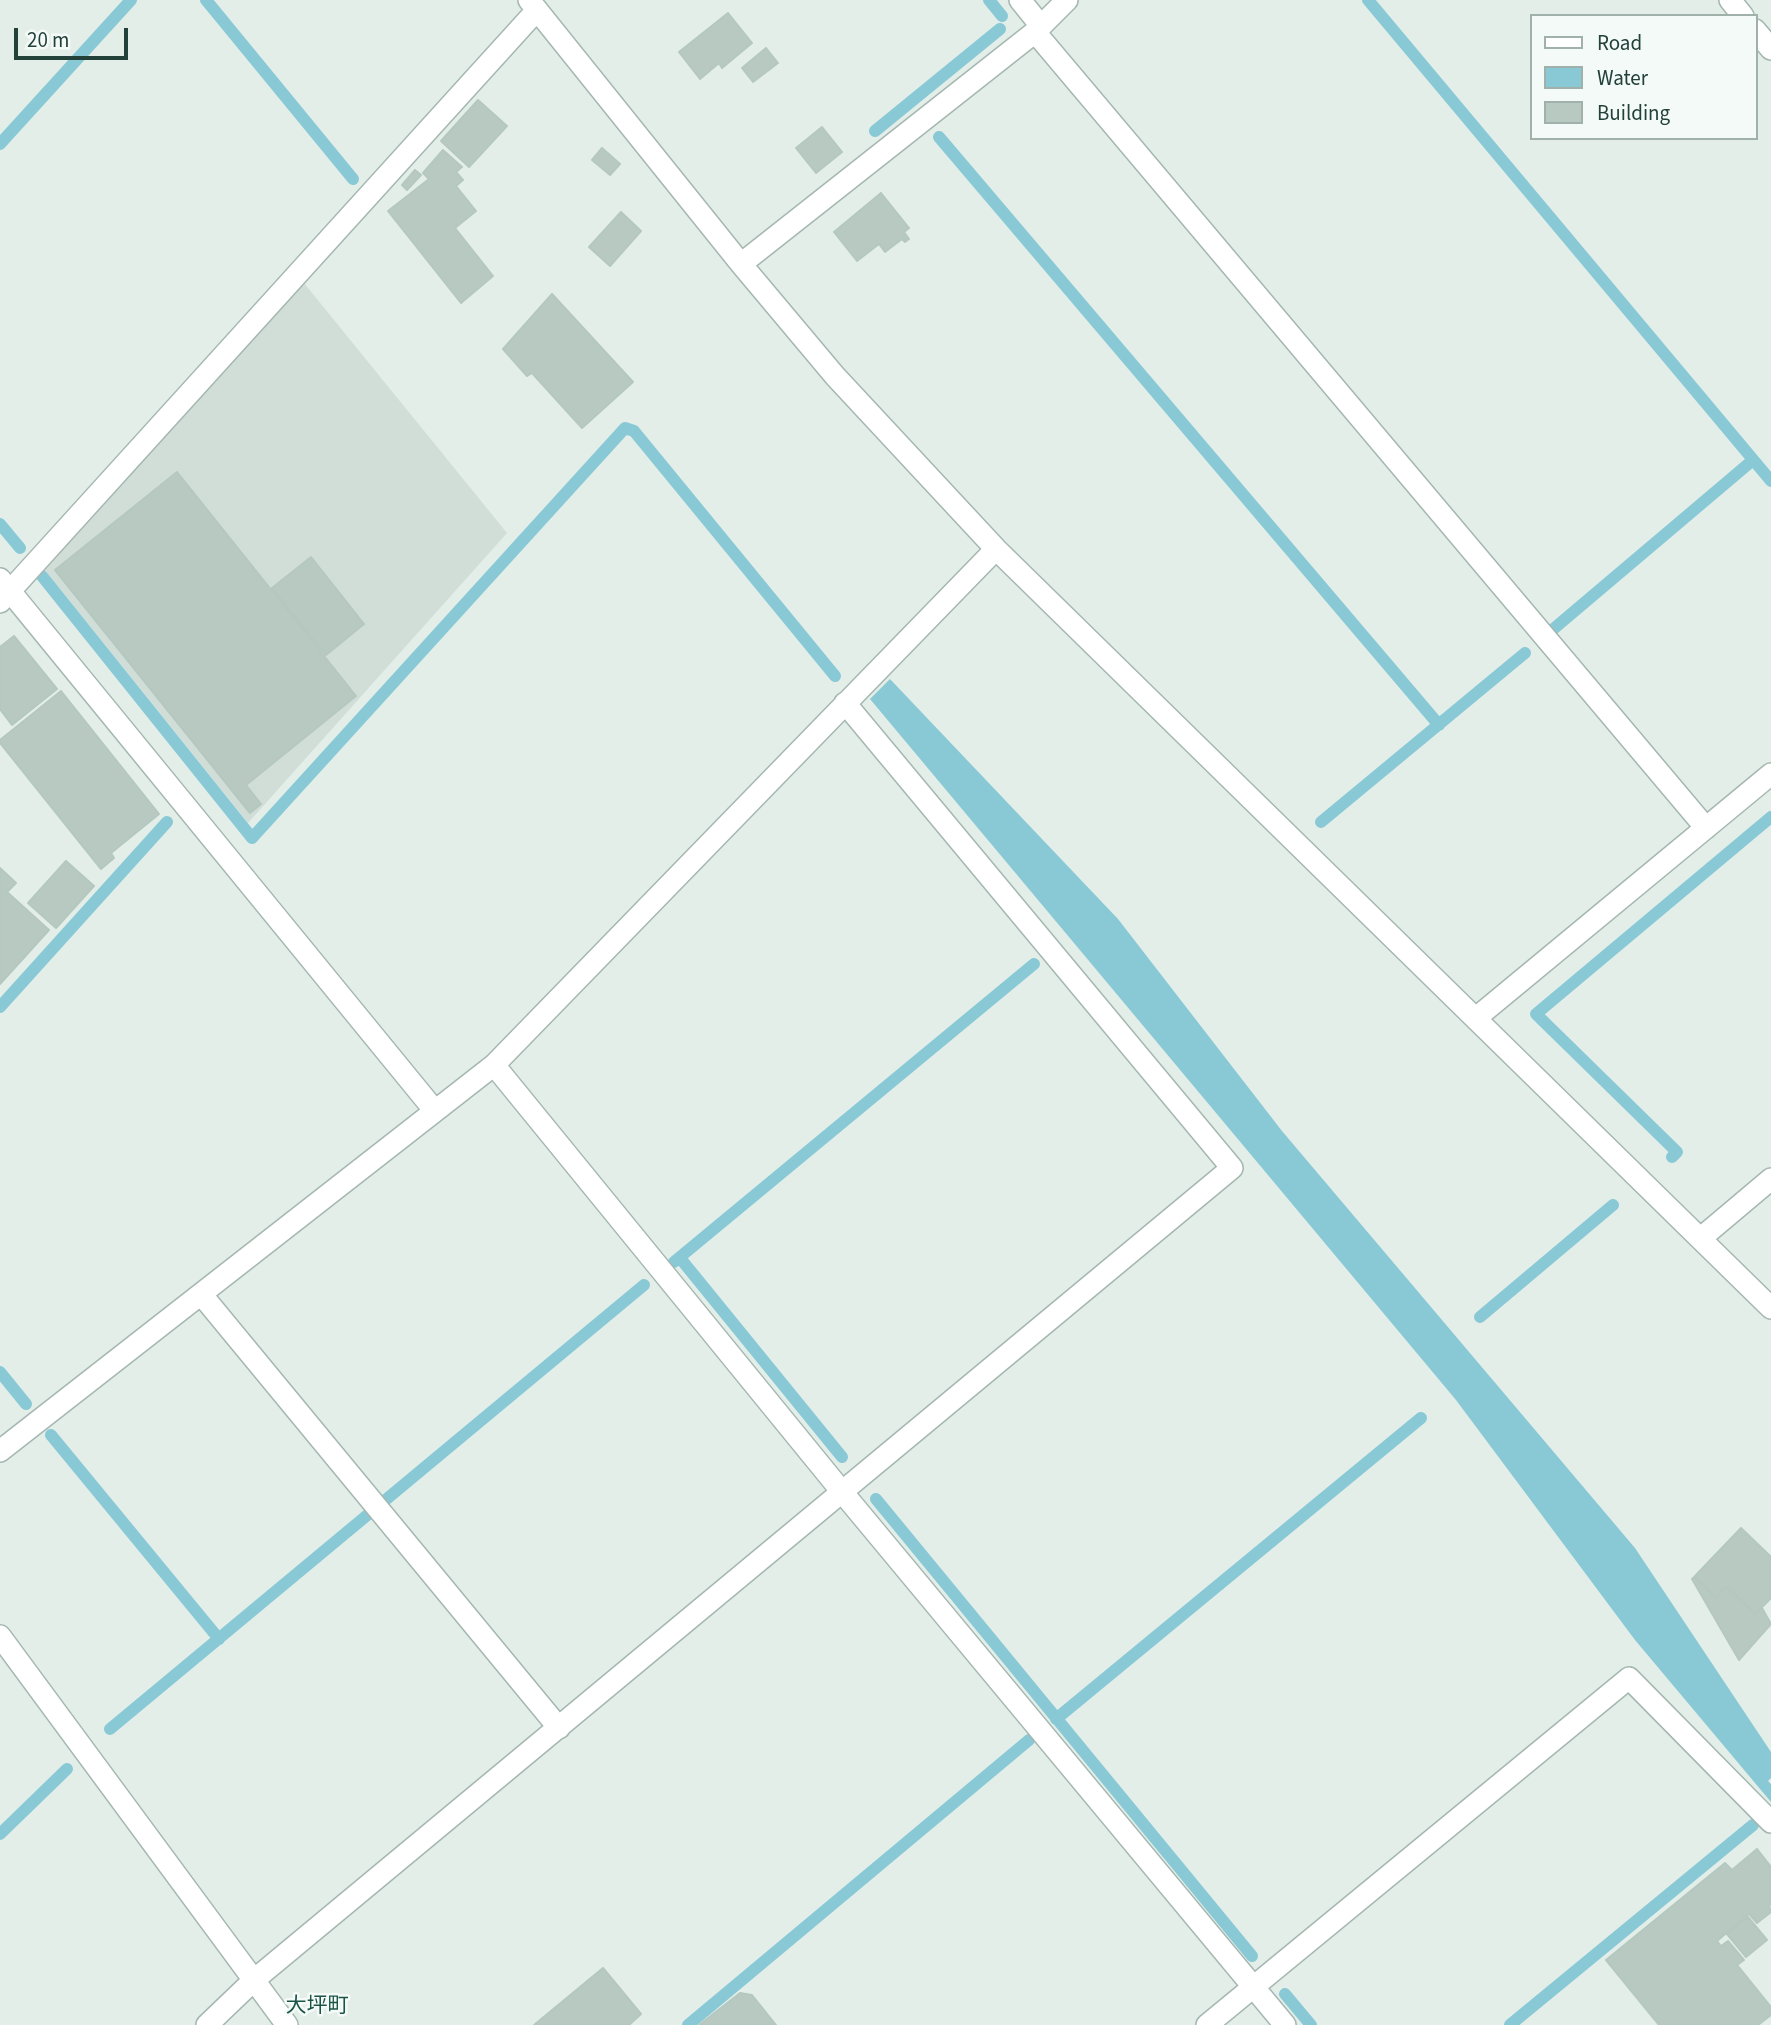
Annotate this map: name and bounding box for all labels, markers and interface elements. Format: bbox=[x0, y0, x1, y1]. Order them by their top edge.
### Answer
scale bar bbox=[18, 14, 131, 58]
legend bbox=[1530, 14, 1757, 140]
text: 20 m bbox=[27, 25, 69, 55]
text: Road bbox=[1597, 28, 1642, 58]
text: Water bbox=[1597, 63, 1648, 93]
text: Building bbox=[1597, 98, 1670, 128]
district label: 大坪町 bbox=[286, 1994, 348, 2020]

